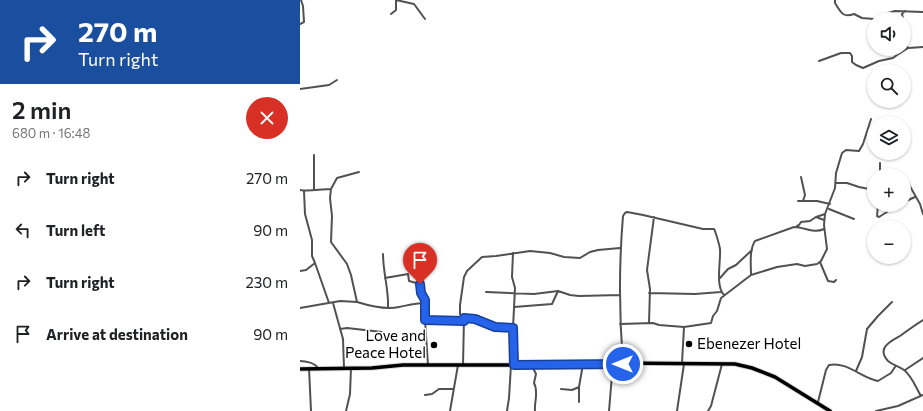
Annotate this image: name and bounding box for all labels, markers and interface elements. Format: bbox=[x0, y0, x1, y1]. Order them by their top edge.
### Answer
map controls bbox=[867, 12, 911, 264]
button: sound bbox=[867, 12, 911, 56]
text: 270 m bbox=[78, 14, 157, 48]
icon: right bbox=[12, 16, 64, 68]
text: Turn right bbox=[78, 48, 158, 70]
button: search bbox=[867, 64, 911, 108]
text: 2 min bbox=[12, 95, 71, 124]
button: close bbox=[246, 97, 288, 139]
button: layers bbox=[867, 116, 911, 160]
text: 680 m · 16:48 bbox=[12, 125, 90, 141]
icon: right bbox=[12, 167, 34, 189]
button: + bbox=[867, 168, 911, 212]
text: Turn right bbox=[46, 169, 115, 187]
text: 270 m bbox=[246, 169, 288, 187]
icon: left bbox=[12, 219, 34, 241]
button: − bbox=[867, 220, 911, 264]
text: Turn left bbox=[46, 221, 105, 239]
text: 90 m bbox=[253, 221, 288, 239]
pin bbox=[403, 243, 437, 284]
icon: arrive bbox=[409, 249, 431, 271]
icon: right bbox=[12, 271, 34, 293]
text: Turn right bbox=[46, 273, 115, 291]
text: 230 m bbox=[245, 273, 288, 291]
icon: arrive bbox=[12, 323, 34, 345]
text: Arrive at destination bbox=[46, 325, 188, 343]
text: 90 m bbox=[253, 325, 288, 343]
place label: Love and Peace Hotel bbox=[345, 326, 426, 361]
place label: Ebenezer Hotel bbox=[697, 334, 801, 352]
marker: Ebenezer Hotel bbox=[684, 339, 694, 349]
marker: Love and Peace Hotel bbox=[429, 340, 439, 350]
position arrow bbox=[602, 343, 644, 385]

